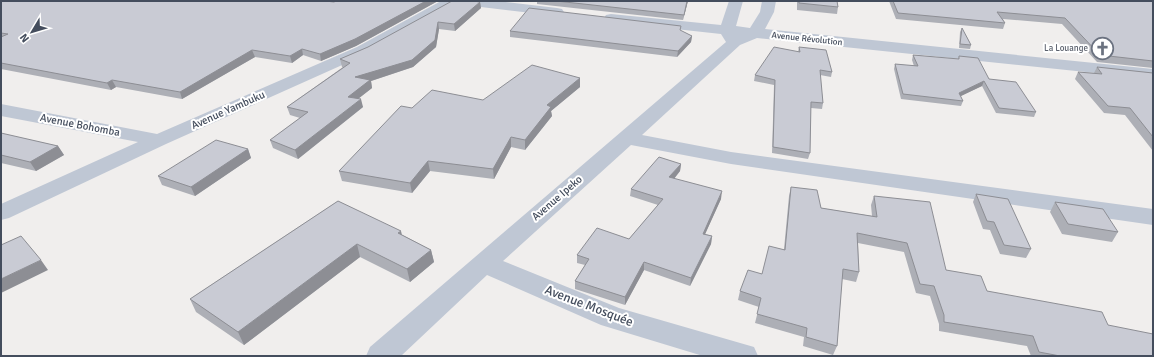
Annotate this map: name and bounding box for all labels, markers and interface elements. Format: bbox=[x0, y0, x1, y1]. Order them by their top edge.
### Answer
north arrow bbox=[12, 12, 52, 52]
street label: Avenue Révolution bbox=[771, 30, 843, 48]
text: N bbox=[17, 31, 32, 45]
church icon: La Louange bbox=[1090, 35, 1116, 61]
place label: La Louange bbox=[1044, 43, 1088, 54]
street label: Avenue Yambuku bbox=[189, 88, 267, 132]
street label: Avenue Bohomba bbox=[39, 111, 121, 139]
street label: Avenue Ipeko bbox=[529, 172, 585, 223]
street label: Avenue Mosquée bbox=[543, 282, 635, 330]

